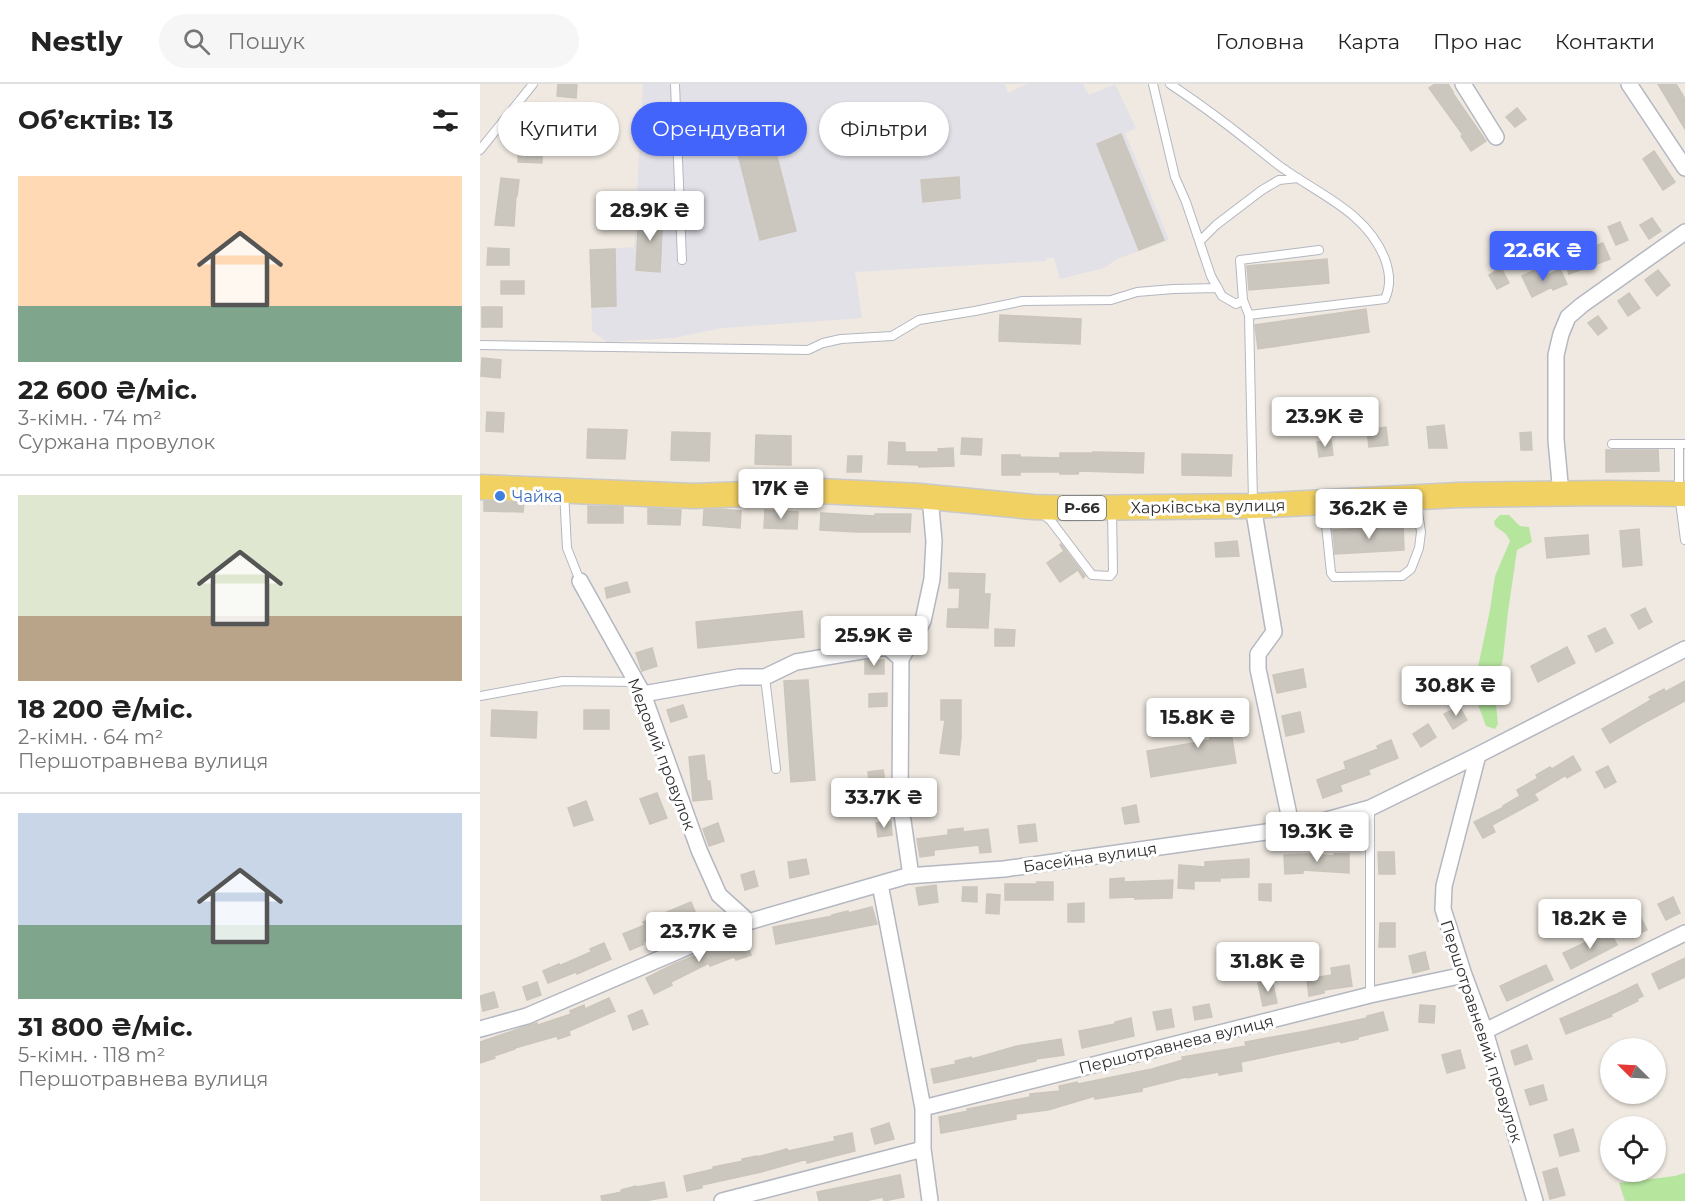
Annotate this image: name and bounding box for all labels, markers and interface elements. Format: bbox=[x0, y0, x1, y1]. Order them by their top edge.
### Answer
search box bbox=[159, 14, 579, 68]
text: Nestly bbox=[30, 24, 123, 58]
icon: search bbox=[180, 25, 213, 58]
text: Пошук bbox=[228, 28, 305, 55]
text: Головна bbox=[1216, 29, 1304, 54]
text: Карта bbox=[1337, 29, 1400, 54]
text: Про нас bbox=[1433, 29, 1522, 54]
text: Контакти bbox=[1555, 29, 1655, 54]
chip: Купити bbox=[498, 102, 619, 156]
chip: Орендувати bbox=[631, 102, 807, 156]
chip: Фільтри bbox=[819, 102, 949, 156]
text: Об’єктів: 13 bbox=[18, 104, 173, 136]
icon: filters bbox=[429, 104, 462, 137]
pin: 28.9K ₴ bbox=[595, 191, 705, 242]
text: 28.9K ₴ bbox=[610, 198, 690, 222]
icon: home bbox=[186, 215, 294, 323]
pin: 22.6K ₴ bbox=[1488, 231, 1598, 282]
text: 22.6K ₴ bbox=[1504, 238, 1582, 262]
text: 22 600 ₴/міс. bbox=[18, 374, 197, 406]
pin: 23.9K ₴ bbox=[1270, 397, 1380, 448]
text: 23.9K ₴ bbox=[1286, 404, 1364, 428]
text: 3-кімн. · 74 m² bbox=[18, 406, 162, 430]
text: Суржана провулок bbox=[18, 430, 215, 454]
pin: 17K ₴ bbox=[739, 469, 823, 520]
text: 17K ₴ bbox=[752, 476, 810, 500]
place label: Чайка bbox=[512, 487, 562, 506]
marker: Чайка bbox=[493, 489, 507, 503]
pin: 36.2K ₴ bbox=[1314, 489, 1424, 540]
road number: Р-66 bbox=[1058, 496, 1106, 520]
street label: Харківська вулиця bbox=[1131, 496, 1285, 517]
text: 36.2K ₴ bbox=[1330, 496, 1409, 520]
icon: home bbox=[186, 534, 294, 642]
pin: 25.9K ₴ bbox=[819, 616, 929, 667]
text: 25.9K ₴ bbox=[835, 623, 913, 647]
pin: 30.8K ₴ bbox=[1401, 666, 1511, 717]
text: 30.8K ₴ bbox=[1416, 673, 1496, 697]
street label: Медовий провулок bbox=[624, 675, 700, 834]
text: 18 200 ₴/міс. bbox=[18, 693, 193, 725]
pin: 15.8K ₴ bbox=[1143, 698, 1253, 749]
text: 15.8K ₴ bbox=[1160, 705, 1236, 729]
text: 2-кімн. · 64 m² bbox=[18, 725, 163, 749]
text: Першотравнева вулиця bbox=[18, 749, 268, 773]
pin: 33.7K ₴ bbox=[829, 778, 939, 829]
text: 33.7K ₴ bbox=[845, 785, 923, 809]
pin: 19.3K ₴ bbox=[1262, 812, 1372, 863]
text: 19.3K ₴ bbox=[1280, 819, 1354, 843]
street label: Басейна вулиця bbox=[1022, 839, 1158, 876]
icon: home bbox=[186, 852, 294, 960]
pin: 18.2K ₴ bbox=[1535, 899, 1645, 950]
text: 18.2K ₴ bbox=[1552, 906, 1628, 930]
pin: 23.7K ₴ bbox=[644, 912, 754, 963]
street label: Першотравневий провулок bbox=[1437, 918, 1527, 1145]
text: 23.7K ₴ bbox=[660, 919, 738, 943]
pin: 31.8K ₴ bbox=[1213, 942, 1323, 993]
text: 31.8K ₴ bbox=[1230, 949, 1306, 973]
text: 31 800 ₴/міс. bbox=[18, 1011, 193, 1043]
street label: Першотравнева вулиця bbox=[1077, 1011, 1276, 1078]
north arrow bbox=[1600, 1038, 1666, 1104]
map controls bbox=[1600, 1038, 1666, 1182]
text: 5-кімн. · 118 m² bbox=[18, 1043, 165, 1067]
text: Першотравнева вулиця bbox=[18, 1067, 268, 1091]
button: locate bbox=[1600, 1116, 1666, 1182]

